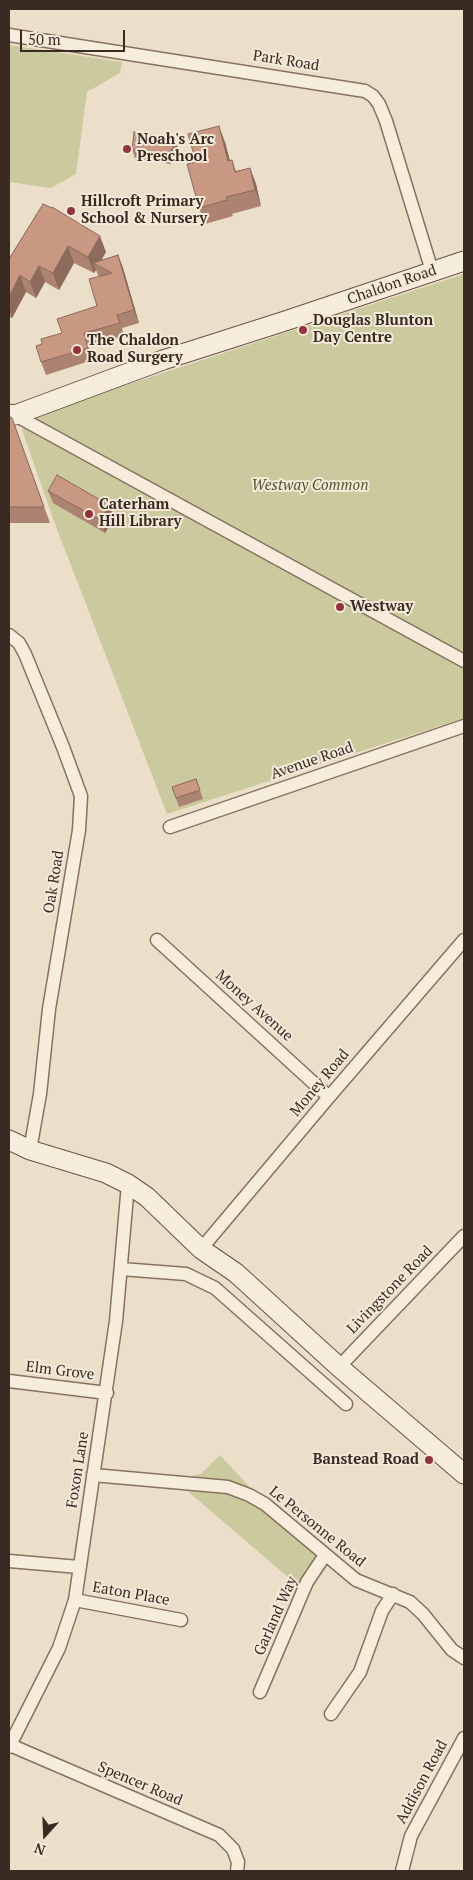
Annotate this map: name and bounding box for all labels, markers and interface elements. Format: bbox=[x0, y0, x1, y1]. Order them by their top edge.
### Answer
scale bar bbox=[22, 20, 128, 52]
text: 50 m bbox=[28, 29, 61, 49]
street label: Park Road bbox=[251, 47, 321, 75]
place label: Noah's Arc Preschool bbox=[137, 131, 214, 166]
marker: Noah's Arc Preschool bbox=[121, 143, 133, 155]
place label: Hillcroft Primary School & Nursery bbox=[81, 193, 207, 228]
marker: Hillcroft Primary School & Nursery bbox=[65, 205, 77, 217]
street label: Chaldon Road bbox=[345, 261, 439, 309]
place label: Douglas Blunton Day Centre bbox=[313, 312, 433, 347]
marker: Douglas Blunton Day Centre bbox=[297, 324, 309, 336]
place label: The Chaldon Road Surgery bbox=[87, 332, 183, 367]
marker: The Chaldon Road Surgery bbox=[71, 344, 83, 356]
park label: Westway Common bbox=[252, 477, 368, 495]
place label: Caterham Hill Library bbox=[99, 496, 181, 531]
marker: Caterham Hill Library bbox=[83, 508, 95, 520]
place label: Westway bbox=[350, 598, 413, 616]
marker: Westway bbox=[334, 601, 346, 613]
street label: Avenue Road bbox=[268, 738, 356, 784]
street label: Oak Road bbox=[40, 849, 68, 915]
street label: Money Avenue bbox=[212, 967, 296, 1045]
street label: Money Road bbox=[287, 1046, 353, 1120]
street label: Livingstone Road bbox=[343, 1242, 437, 1338]
street label: Elm Grove bbox=[25, 1358, 95, 1384]
street label: Foxon Lane bbox=[63, 1431, 93, 1509]
place label: Banstead Road bbox=[313, 1451, 419, 1469]
marker: Banstead Road bbox=[423, 1454, 435, 1466]
street label: Le Personne Road bbox=[265, 1483, 369, 1571]
street label: Garland Way bbox=[251, 1574, 301, 1658]
street label: Eaton Place bbox=[91, 1578, 171, 1610]
street label: Addison Road bbox=[392, 1737, 452, 1827]
street label: Spencer Road bbox=[95, 1758, 185, 1810]
north arrow bbox=[20, 1810, 70, 1860]
text: N bbox=[31, 1839, 48, 1860]

